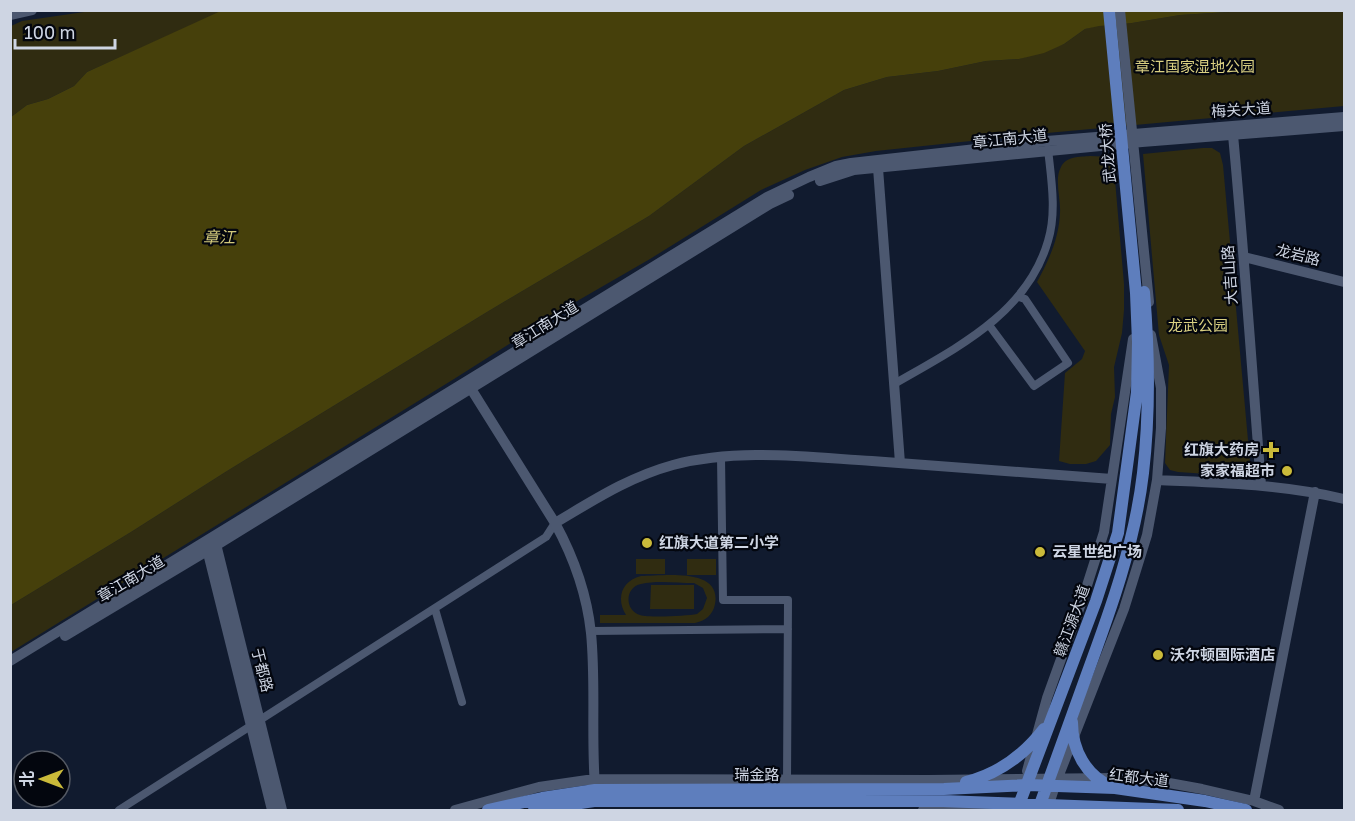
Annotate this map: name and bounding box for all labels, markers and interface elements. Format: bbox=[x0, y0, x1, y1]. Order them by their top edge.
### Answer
scale bar bbox=[15, 12, 116, 50]
text: 100 m bbox=[24, 21, 75, 43]
park label: 章江国家湿地公园 bbox=[1135, 57, 1255, 75]
street label: 梅关大道 bbox=[1210, 98, 1271, 120]
street label: 武龙大桥 bbox=[1095, 122, 1119, 184]
street label: 章江南大道 bbox=[972, 125, 1048, 151]
water label: 章江 bbox=[203, 227, 237, 247]
street label: 龙岩路 bbox=[1274, 240, 1322, 268]
street label: 大吉山路 bbox=[1218, 245, 1240, 306]
street label: 章江南大道 bbox=[508, 297, 581, 352]
park label: 龙武公园 bbox=[1168, 316, 1228, 334]
place label: 红旗大药房 bbox=[1184, 440, 1259, 458]
marker: 红旗大药房 bbox=[1264, 443, 1278, 457]
place label: 家家福超市 bbox=[1200, 461, 1275, 479]
marker: 家家福超市 bbox=[1280, 464, 1294, 478]
place label: 红旗大道第二小学 bbox=[659, 533, 779, 551]
marker: 红旗大道第二小学 bbox=[640, 536, 654, 550]
place label: 云星世纪广场 bbox=[1052, 542, 1142, 560]
marker: 云星世纪广场 bbox=[1033, 545, 1047, 559]
street label: 章江南大道 bbox=[94, 551, 167, 605]
street label: 赣江源大道 bbox=[1050, 582, 1092, 659]
place label: 沃尔顿国际酒店 bbox=[1170, 645, 1275, 663]
street label: 于都路 bbox=[249, 646, 277, 694]
marker: 沃尔顿国际酒店 bbox=[1151, 648, 1165, 662]
north arrow bbox=[12, 749, 72, 809]
street label: 红都大道 bbox=[1108, 764, 1170, 790]
street label: 瑞金路 bbox=[734, 765, 780, 783]
text: 北 bbox=[17, 771, 37, 787]

